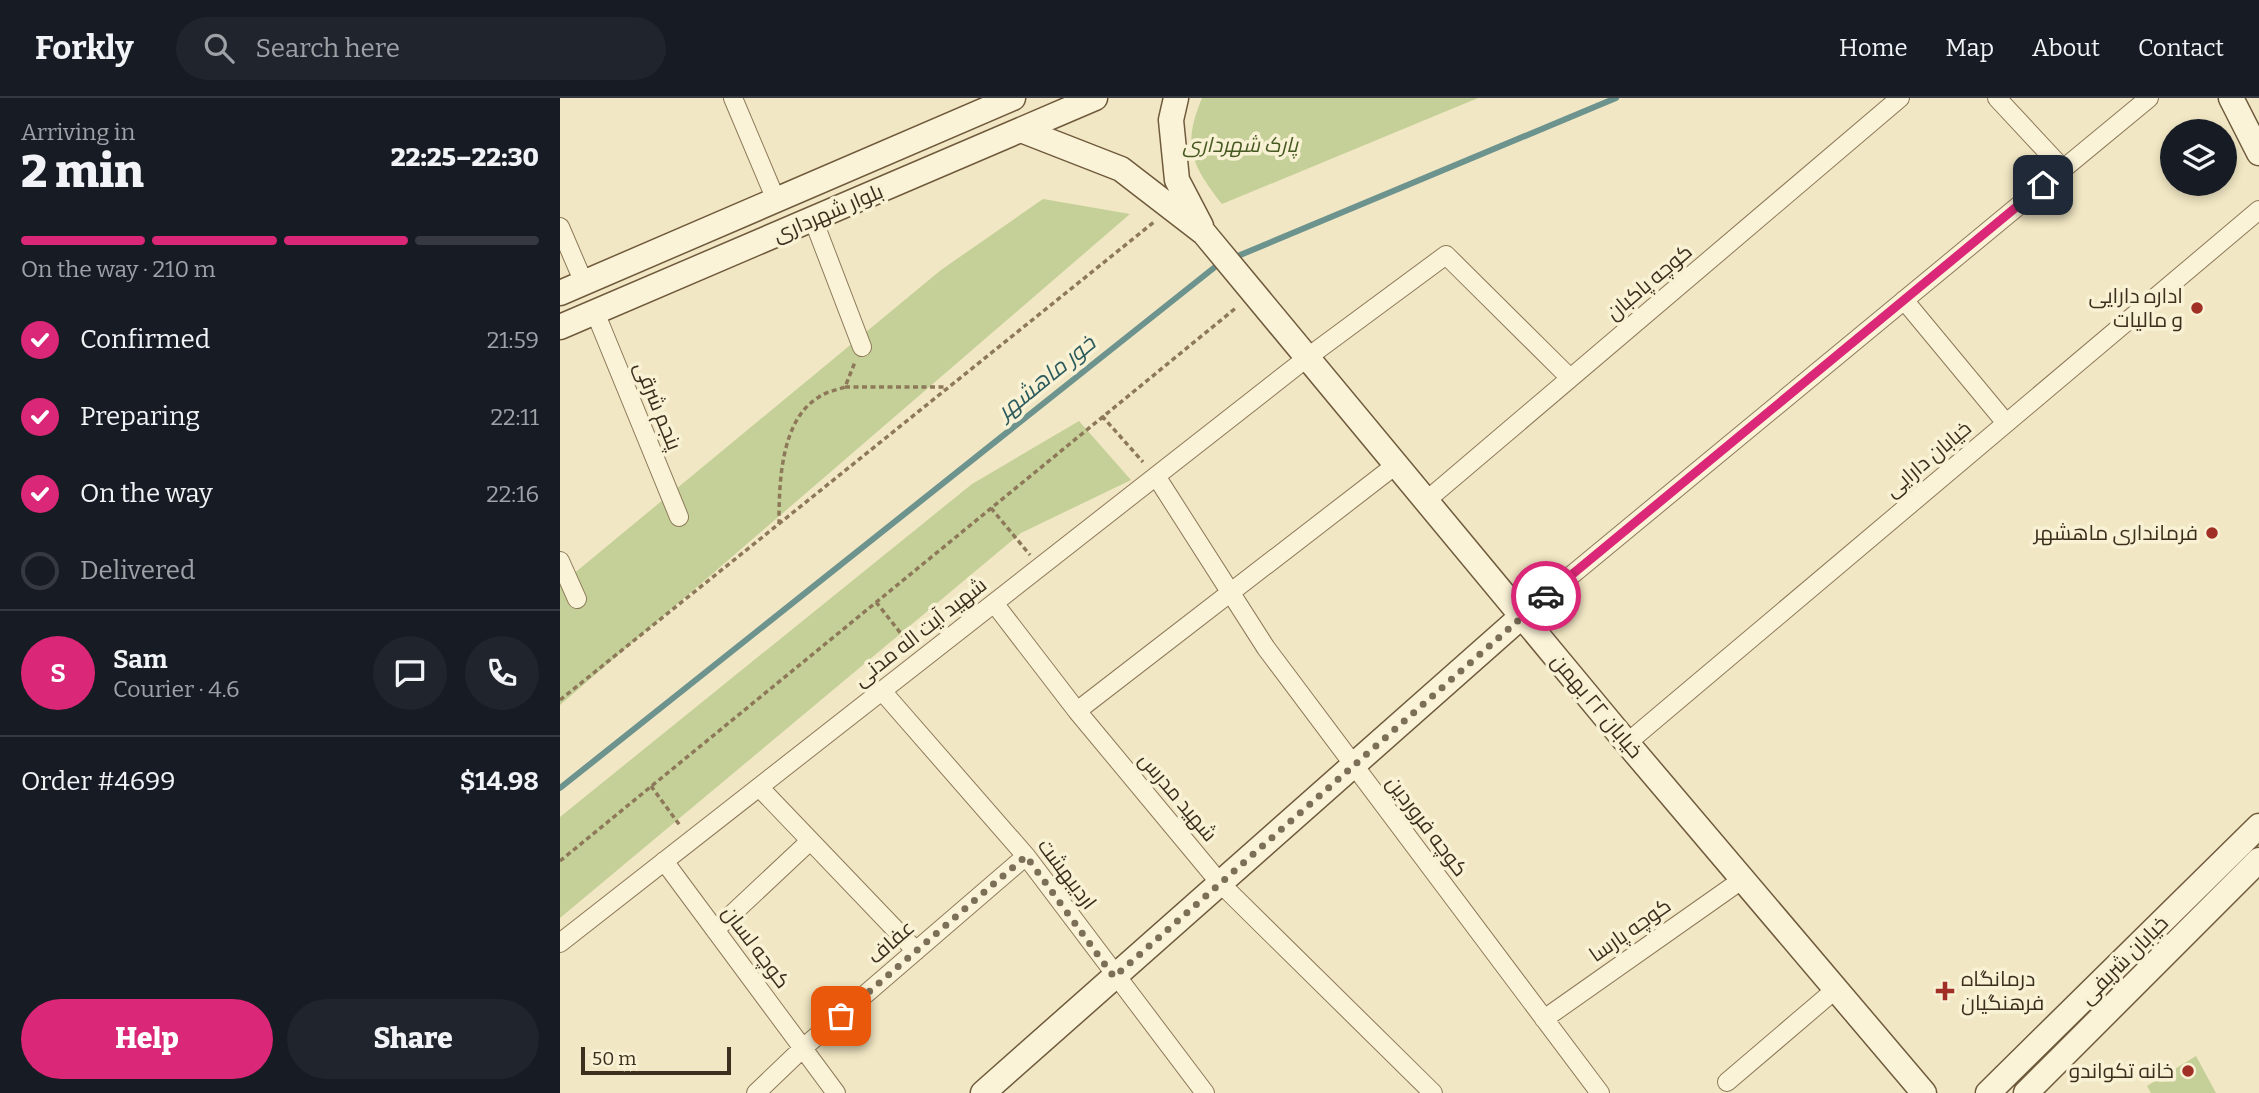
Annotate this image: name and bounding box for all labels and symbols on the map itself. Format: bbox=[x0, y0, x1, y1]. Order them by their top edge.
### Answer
park label: پارک شهرداری bbox=[1182, 132, 1299, 159]
pin bbox=[2013, 155, 2073, 215]
street label: بلوار شهرداری bbox=[769, 178, 887, 248]
street label: کوچه پاکبان bbox=[1601, 238, 1698, 326]
place label: اداره دارایی و مالیات bbox=[2088, 283, 2183, 333]
marker: اداره دارایی و مالیات bbox=[2189, 300, 2205, 316]
water label: خور ماهشهر bbox=[989, 328, 1102, 427]
street label: پنجم شرقی bbox=[628, 358, 688, 455]
street label: خیابان دارایی bbox=[1879, 415, 1977, 503]
place label: فرمانداری ماهشهر bbox=[2033, 520, 2198, 546]
marker: فرمانداری ماهشهر bbox=[2204, 525, 2220, 541]
courier bbox=[1511, 561, 1581, 631]
street label: شهید آیت اله مدنی bbox=[848, 572, 992, 692]
street label: خیابان ۲۲ بهمن bbox=[1546, 648, 1648, 764]
street label: شهید مدرس bbox=[1133, 747, 1223, 847]
street label: کوچه فروردین bbox=[1380, 770, 1473, 882]
street label: اردیبهشت bbox=[1032, 833, 1102, 915]
street label: کوچه پارسا bbox=[1584, 892, 1677, 968]
street label: کوچه لسان bbox=[716, 900, 796, 994]
street label: خیابان شریفی bbox=[2074, 910, 2174, 1010]
street label: عفاف bbox=[862, 915, 920, 969]
place label: درمانگاه فرهنگیان bbox=[1961, 966, 2044, 1016]
marker: درمانگاه فرهنگیان bbox=[1935, 981, 1955, 1001]
pin bbox=[811, 986, 871, 1046]
scale bar bbox=[581, 1044, 732, 1076]
place label: خانه تکواندو bbox=[2069, 1058, 2174, 1084]
marker: خانه تکواندو bbox=[2180, 1063, 2196, 1079]

